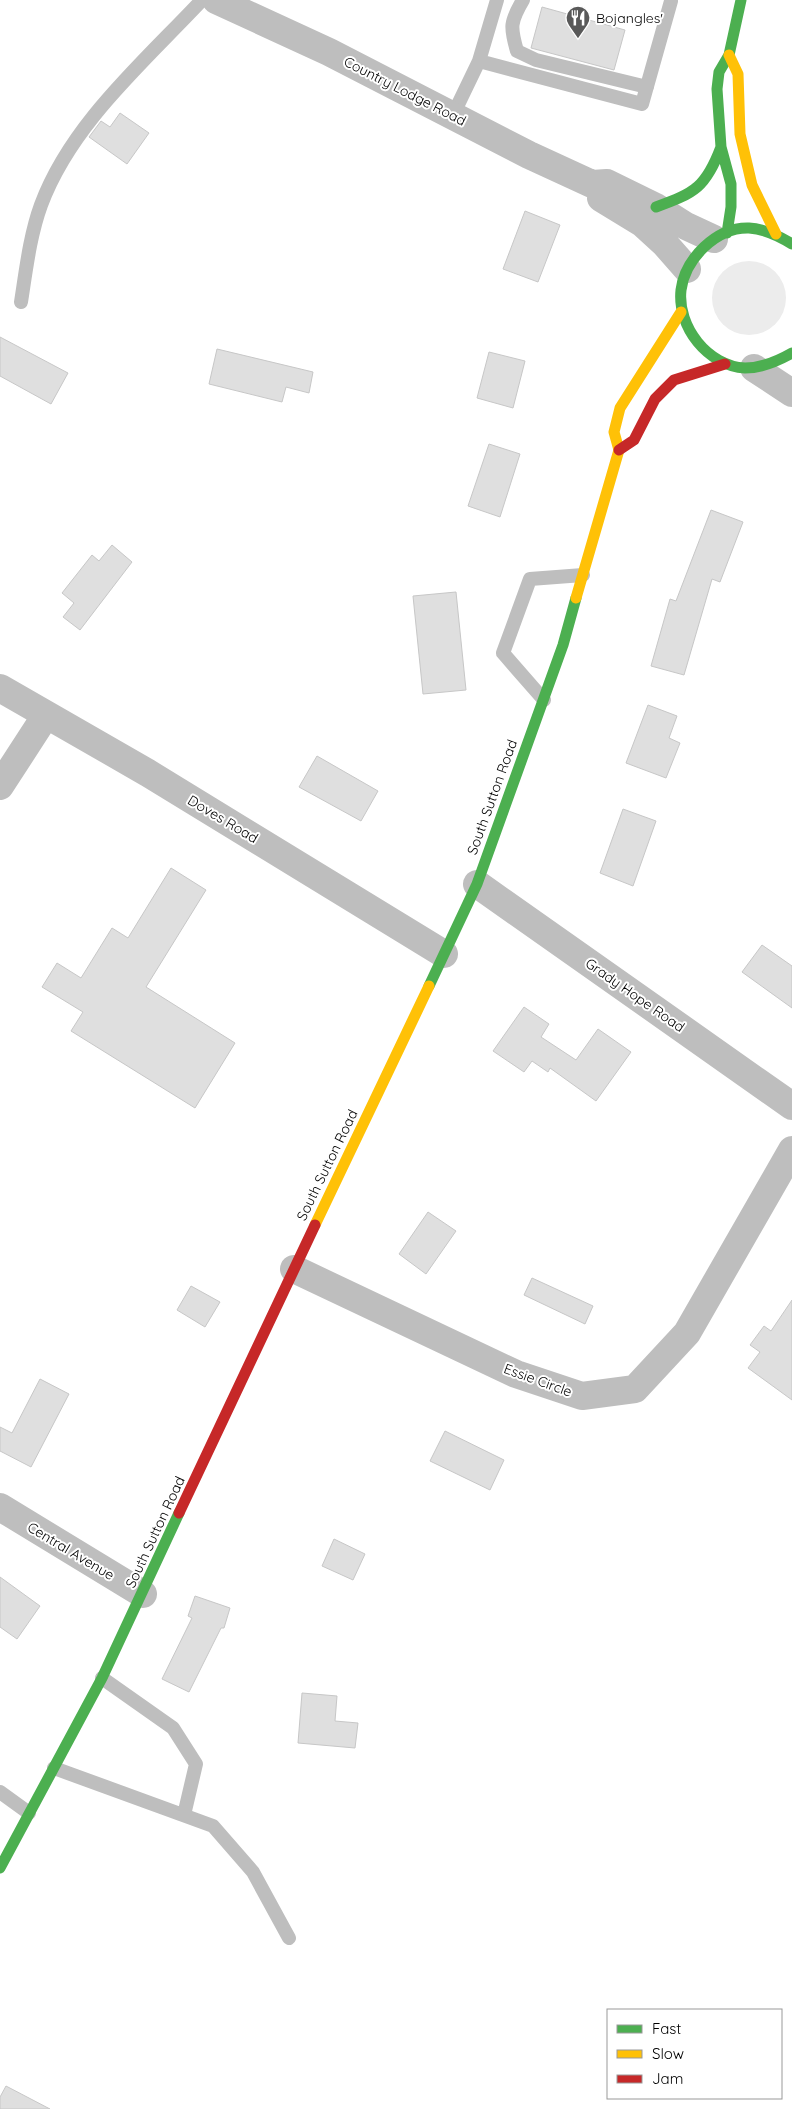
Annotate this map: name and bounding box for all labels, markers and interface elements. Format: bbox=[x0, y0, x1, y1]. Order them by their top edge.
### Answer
restaurant icon: Bojangles' bbox=[565, 5, 591, 39]
place label: Bojangles' bbox=[596, 9, 663, 27]
street label: Country Lodge Road bbox=[341, 52, 469, 130]
street label: South Sutton Road bbox=[463, 737, 521, 857]
street label: Doves Road bbox=[185, 791, 261, 847]
street label: Grady Hope Road bbox=[582, 954, 688, 1036]
street label: South Sutton Road bbox=[292, 1107, 362, 1223]
street label: Essie Circle bbox=[501, 1359, 575, 1401]
street label: South Sutton Road bbox=[121, 1473, 189, 1591]
street label: Central Avenue bbox=[24, 1518, 118, 1584]
legend bbox=[607, 2009, 782, 2099]
text: Fast bbox=[652, 2019, 681, 2038]
text: Slow bbox=[652, 2044, 684, 2063]
text: Jam bbox=[652, 2069, 683, 2088]

